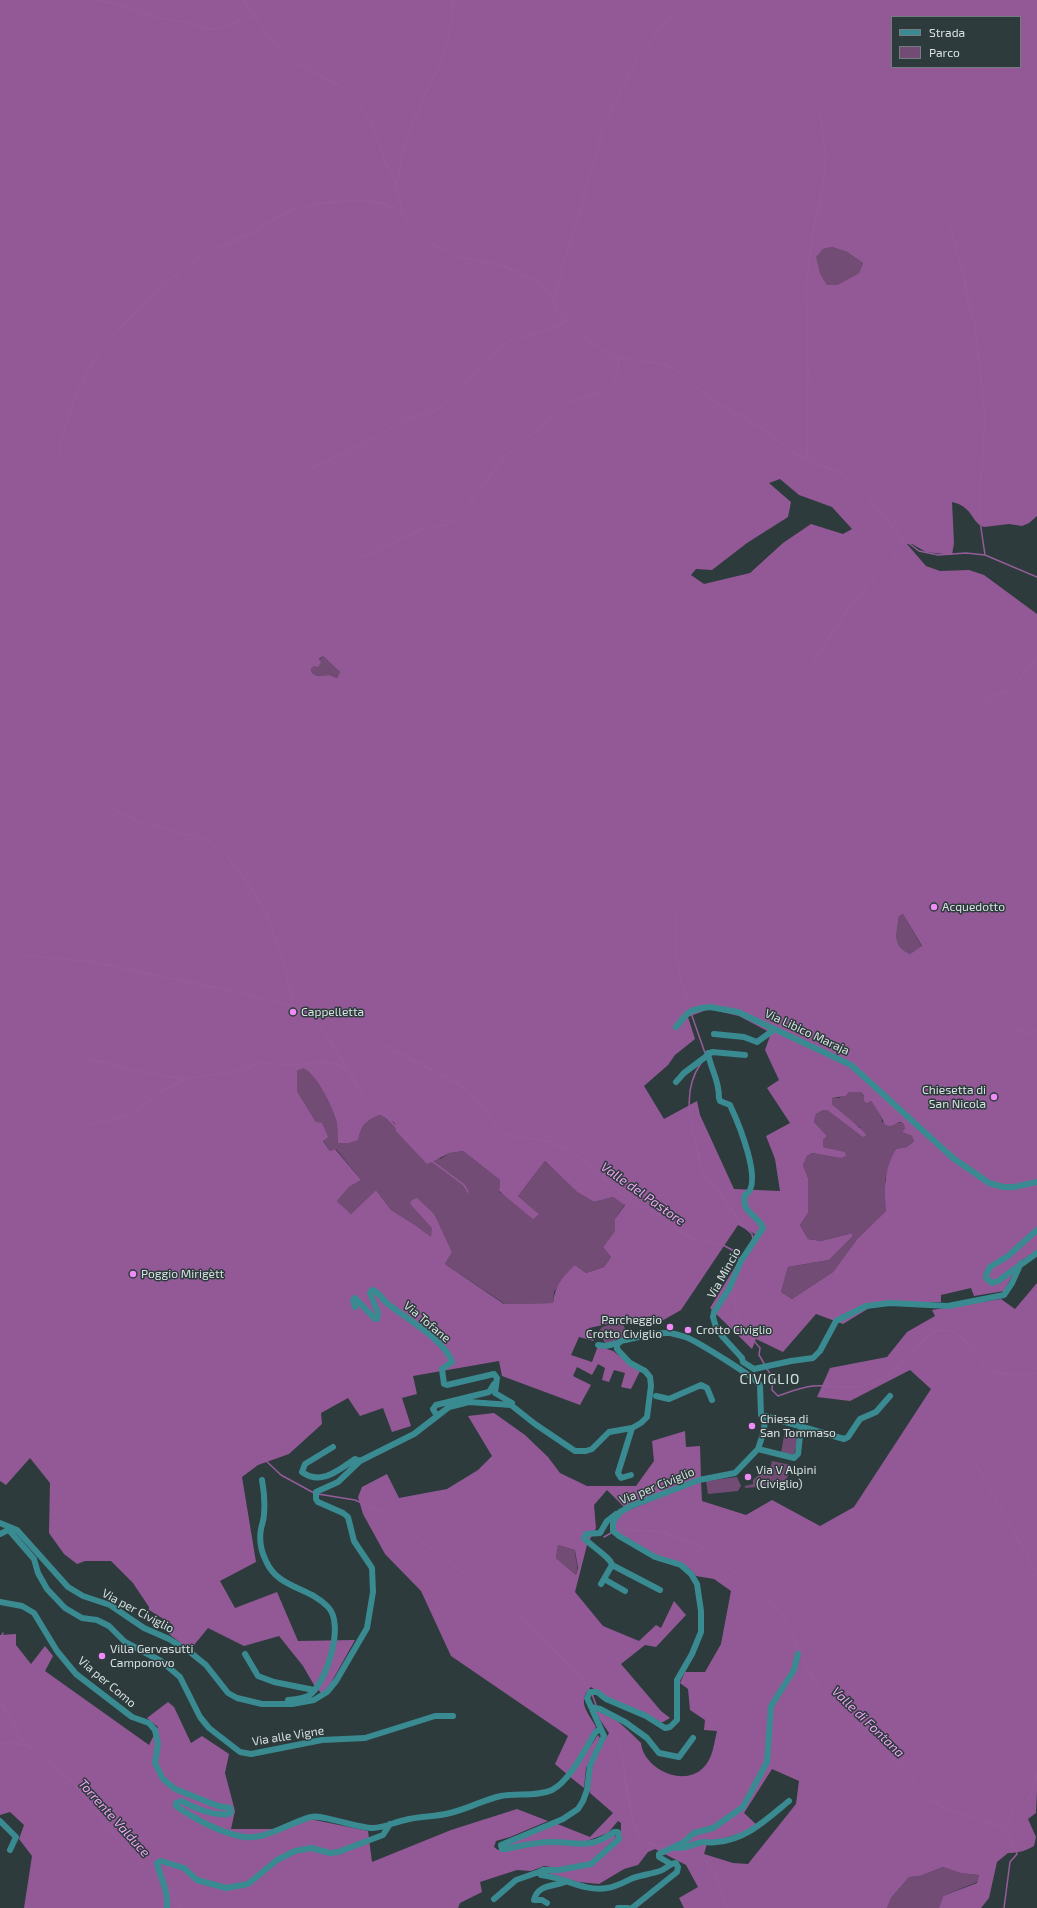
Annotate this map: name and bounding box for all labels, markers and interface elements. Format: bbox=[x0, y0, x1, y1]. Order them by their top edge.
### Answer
legend bbox=[891, 16, 1021, 68]
text: Strada bbox=[929, 25, 965, 39]
text: Parco bbox=[929, 45, 960, 59]
place label: Acquedotto bbox=[942, 900, 1005, 914]
marker: Acquedotto bbox=[929, 902, 939, 912]
place label: Cappelletta bbox=[301, 1005, 364, 1019]
street label: Via Libico Maraja bbox=[762, 1006, 852, 1058]
marker: Cappelletta bbox=[288, 1007, 298, 1017]
place label: Chiesetta di San Nicola bbox=[922, 1083, 986, 1111]
marker: Chiesetta di San Nicola bbox=[989, 1092, 999, 1102]
water label: Valle del Pastore bbox=[598, 1159, 688, 1229]
street label: Via Mincio bbox=[704, 1245, 744, 1301]
place label: Poggio Mirigètt bbox=[141, 1267, 224, 1281]
marker: Poggio Mirigètt bbox=[128, 1269, 138, 1279]
street label: Via Tofane bbox=[401, 1298, 453, 1346]
place label: Parcheggio Crotto Civiglio bbox=[586, 1313, 662, 1341]
marker: Parcheggio Crotto Civiglio bbox=[665, 1322, 675, 1332]
place label: Crotto Civiglio bbox=[696, 1323, 772, 1337]
marker: Crotto Civiglio bbox=[683, 1325, 693, 1335]
district label: CIVIGLIO bbox=[740, 1371, 800, 1387]
place label: Chiesa di San Tommaso bbox=[760, 1412, 836, 1440]
marker: Chiesa di San Tommaso bbox=[747, 1421, 757, 1431]
place label: Via V Alpini (Civiglio) bbox=[756, 1463, 816, 1491]
street label: Via per Civiglio bbox=[617, 1464, 697, 1508]
marker: Via V Alpini (Civiglio) bbox=[743, 1472, 753, 1482]
street label: Via per Civiglio bbox=[99, 1586, 177, 1636]
place label: Villa Gervasutti Camponovo bbox=[110, 1642, 193, 1670]
marker: Villa Gervasutti Camponovo bbox=[97, 1651, 107, 1661]
street label: Via per Como bbox=[75, 1654, 139, 1710]
water label: Valle di Fontana bbox=[828, 1683, 908, 1761]
street label: Via alle Vigne bbox=[251, 1723, 325, 1749]
water label: Torrente Valduce bbox=[75, 1776, 153, 1860]

